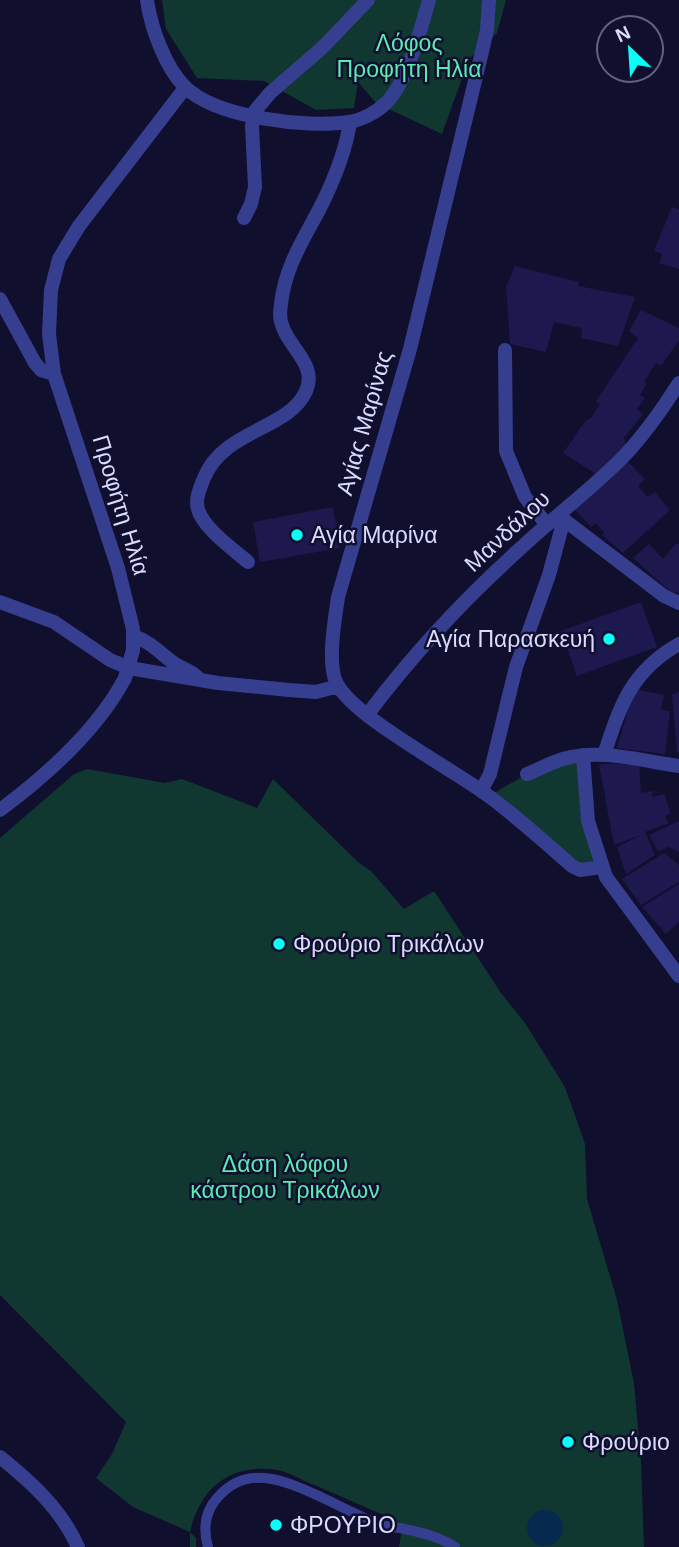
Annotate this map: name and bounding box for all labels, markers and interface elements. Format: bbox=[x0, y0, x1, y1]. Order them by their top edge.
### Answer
north arrow bbox=[595, 14, 665, 84]
text: N bbox=[612, 22, 634, 46]
park label: Λόφος Προφήτη Ηλία bbox=[337, 30, 481, 82]
street label: Αγίας Μαρίνας bbox=[331, 348, 397, 498]
street label: Προφήτη Ηλία bbox=[87, 432, 155, 578]
street label: Μανδάλου bbox=[459, 485, 555, 577]
place label: Αγία Μαρίνα bbox=[311, 522, 438, 548]
marker: Αγία Μαρίνα bbox=[289, 527, 305, 543]
place label: Αγία Παρασκευή bbox=[426, 626, 595, 652]
marker: Αγία Παρασκευή bbox=[601, 631, 617, 647]
place label: Φρούριο Τρικάλων bbox=[293, 931, 484, 957]
marker: Φρούριο Τρικάλων bbox=[271, 936, 287, 952]
park label: Δάση λόφου κάστρου Τρικάλων bbox=[190, 1151, 380, 1203]
place label: Φρούριο bbox=[582, 1429, 670, 1455]
marker: Φρούριο bbox=[560, 1434, 576, 1450]
place label: ΦΡΟΥΡΙΟ bbox=[290, 1512, 396, 1538]
marker: ΦΡΟΥΡΙΟ bbox=[268, 1517, 284, 1533]

